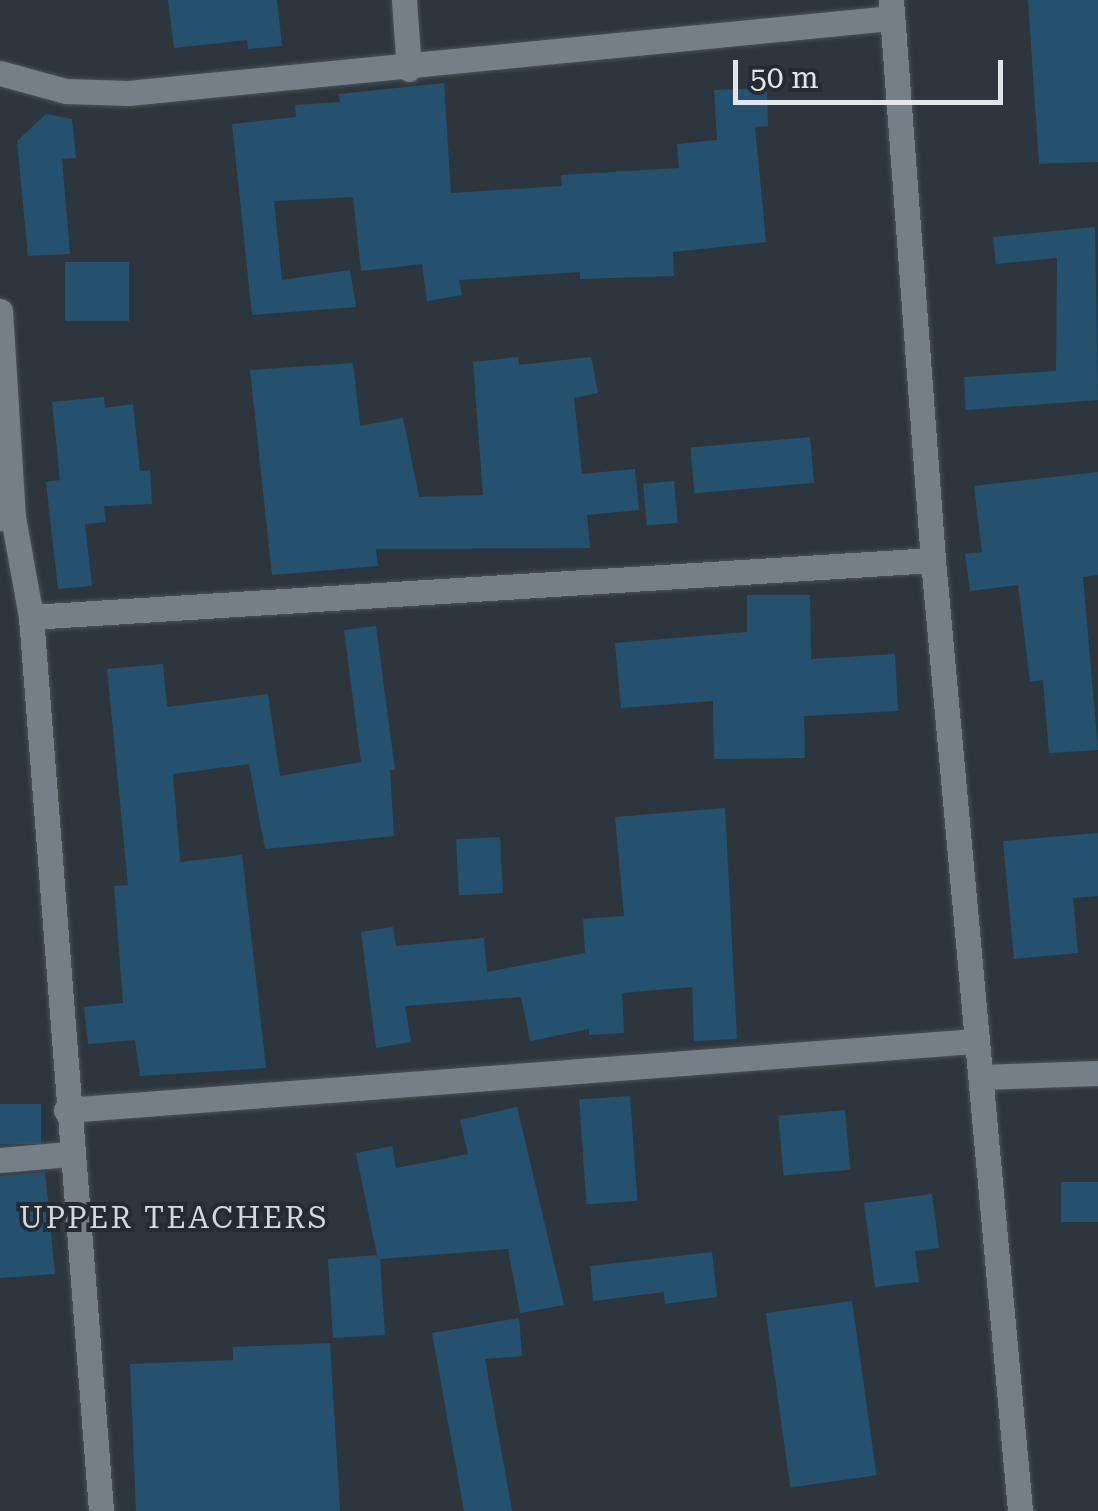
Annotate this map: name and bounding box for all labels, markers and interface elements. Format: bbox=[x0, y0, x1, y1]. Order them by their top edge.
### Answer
scale bar bbox=[738, 40, 1008, 102]
text: 50 m bbox=[750, 60, 819, 95]
district label: UPPER TEACHERS bbox=[19, 1200, 329, 1236]

